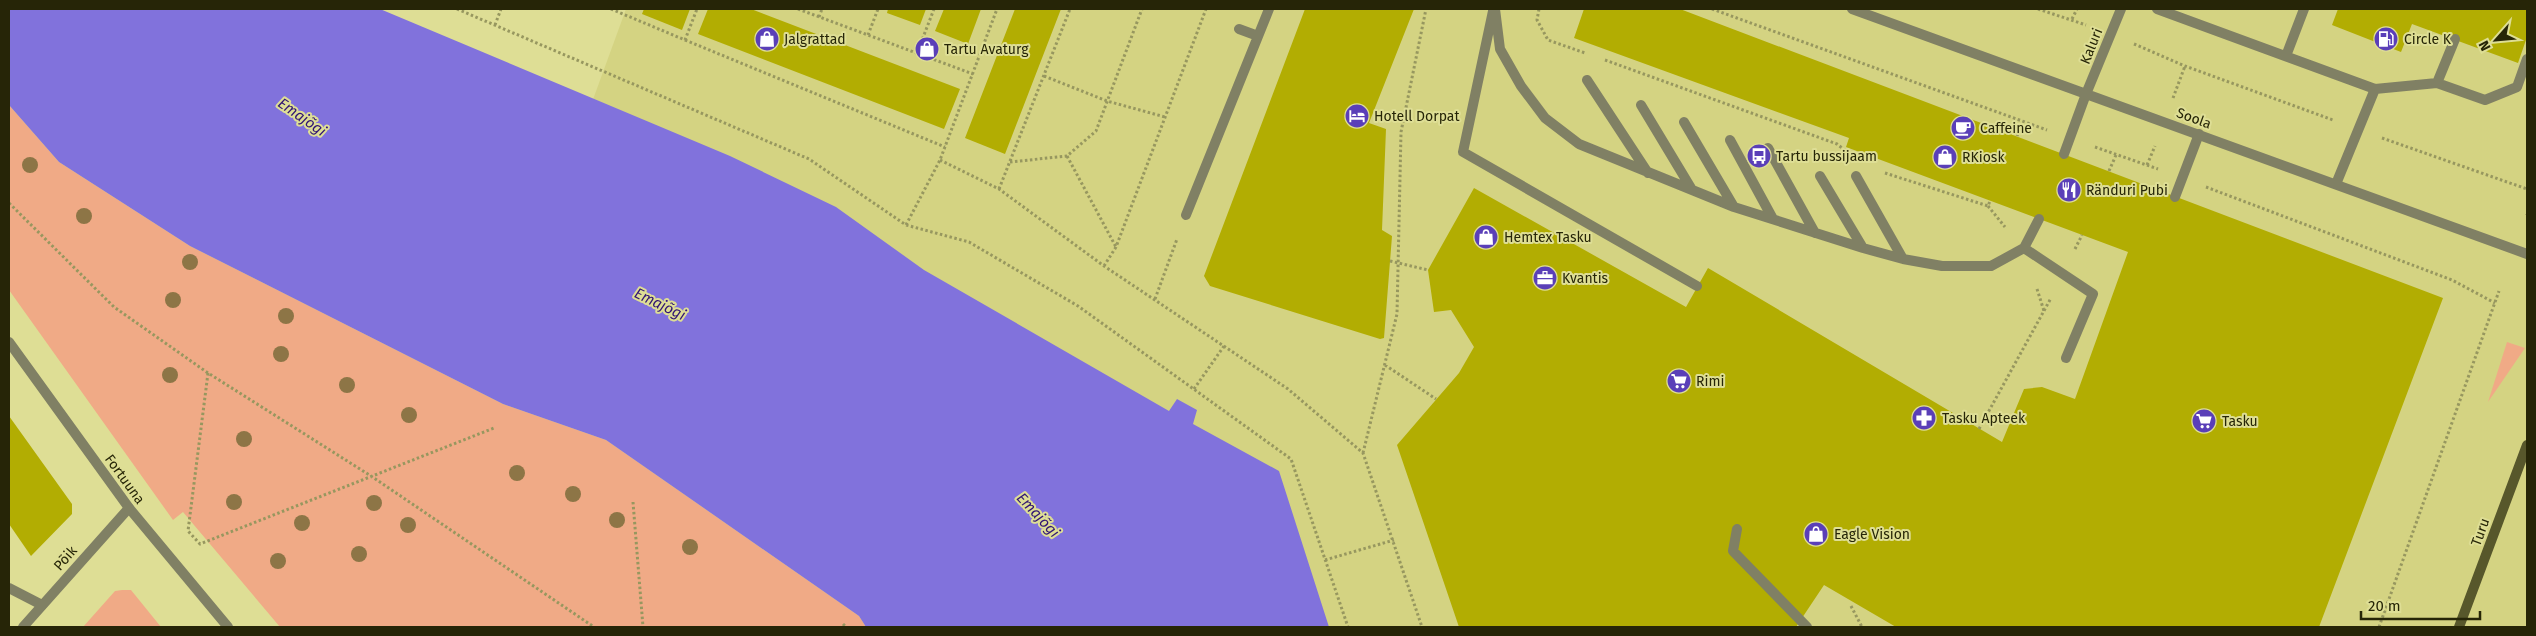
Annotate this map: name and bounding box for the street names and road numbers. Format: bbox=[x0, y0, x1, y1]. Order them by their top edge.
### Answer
street label: Kaluri bbox=[2077, 26, 2106, 67]
street label: Soola bbox=[2174, 104, 2213, 133]
street label: Fortuuna bbox=[101, 451, 148, 507]
street label: Turu bbox=[2468, 516, 2493, 548]
street label: Põik bbox=[50, 542, 81, 574]

